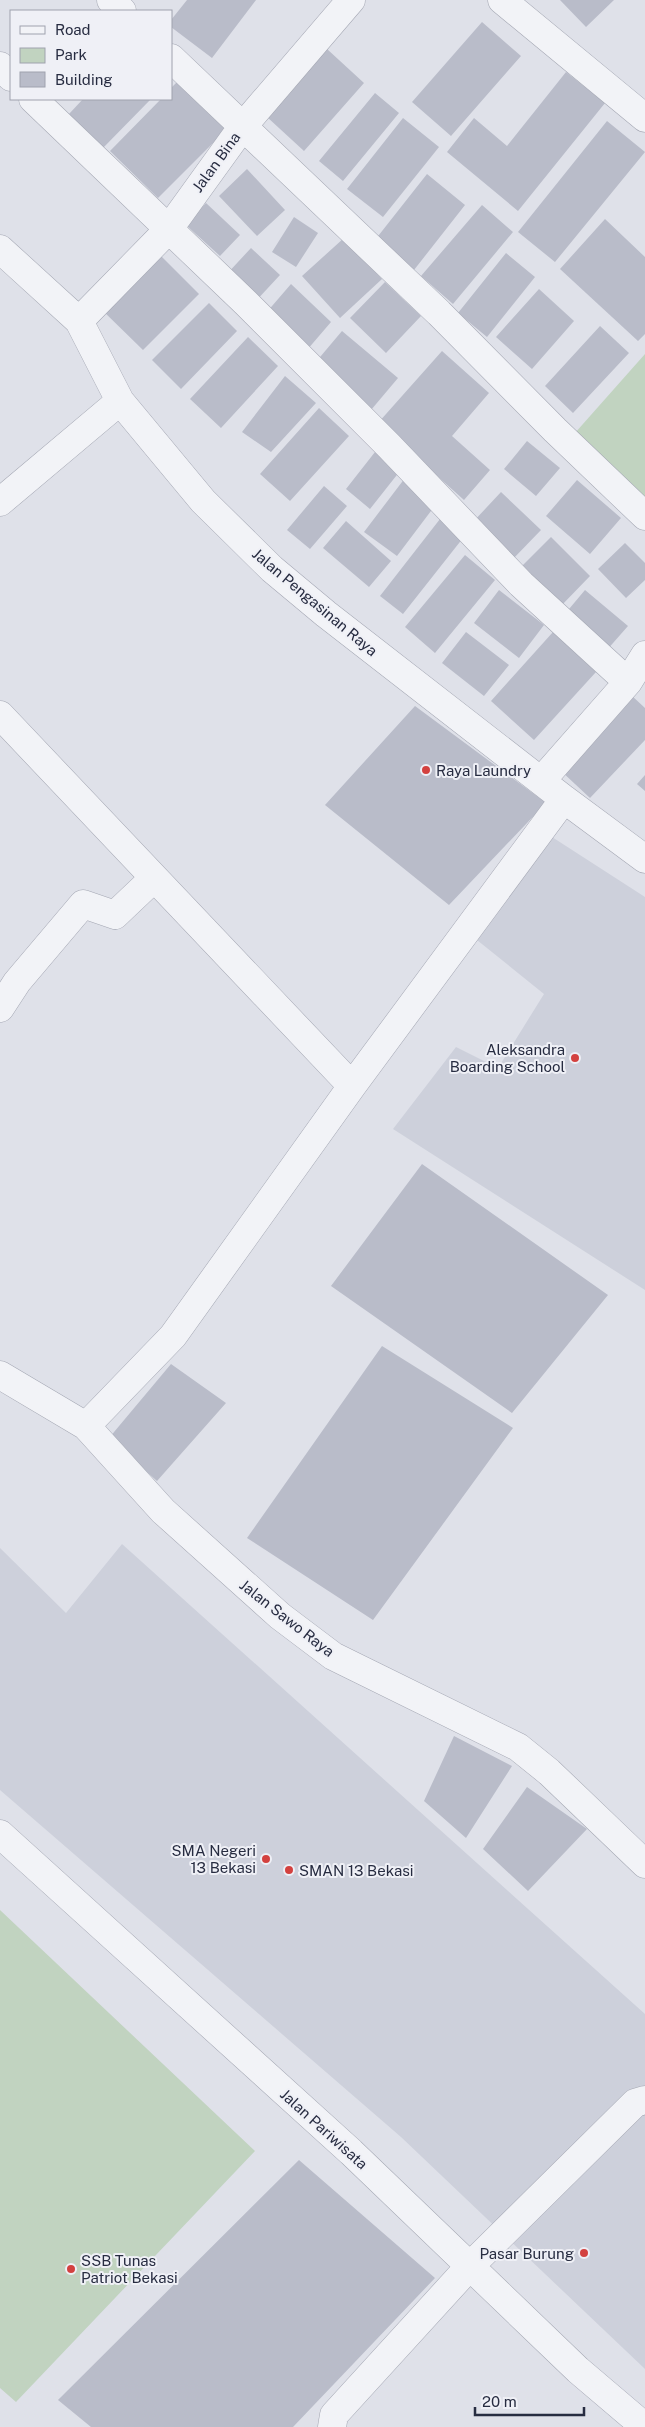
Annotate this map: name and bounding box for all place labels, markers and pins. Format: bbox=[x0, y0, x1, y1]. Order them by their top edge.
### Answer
place label: Raya Laundry bbox=[436, 762, 531, 779]
marker: Raya Laundry bbox=[420, 764, 432, 776]
place label: Aleksandra Boarding School bbox=[450, 1041, 565, 1075]
marker: Aleksandra Boarding School bbox=[569, 1052, 581, 1064]
place label: SMA Negeri 13 Bekasi bbox=[172, 1842, 256, 1876]
marker: SMA Negeri 13 Bekasi bbox=[260, 1853, 272, 1865]
place label: SMAN 13 Bekasi bbox=[299, 1862, 413, 1879]
marker: SMAN 13 Bekasi bbox=[283, 1864, 295, 1876]
place label: Pasar Burung bbox=[479, 2245, 574, 2262]
marker: Pasar Burung bbox=[578, 2247, 590, 2259]
place label: SSB Tunas Patriot Bekasi bbox=[81, 2252, 178, 2286]
marker: SSB Tunas Patriot Bekasi bbox=[65, 2263, 77, 2275]

